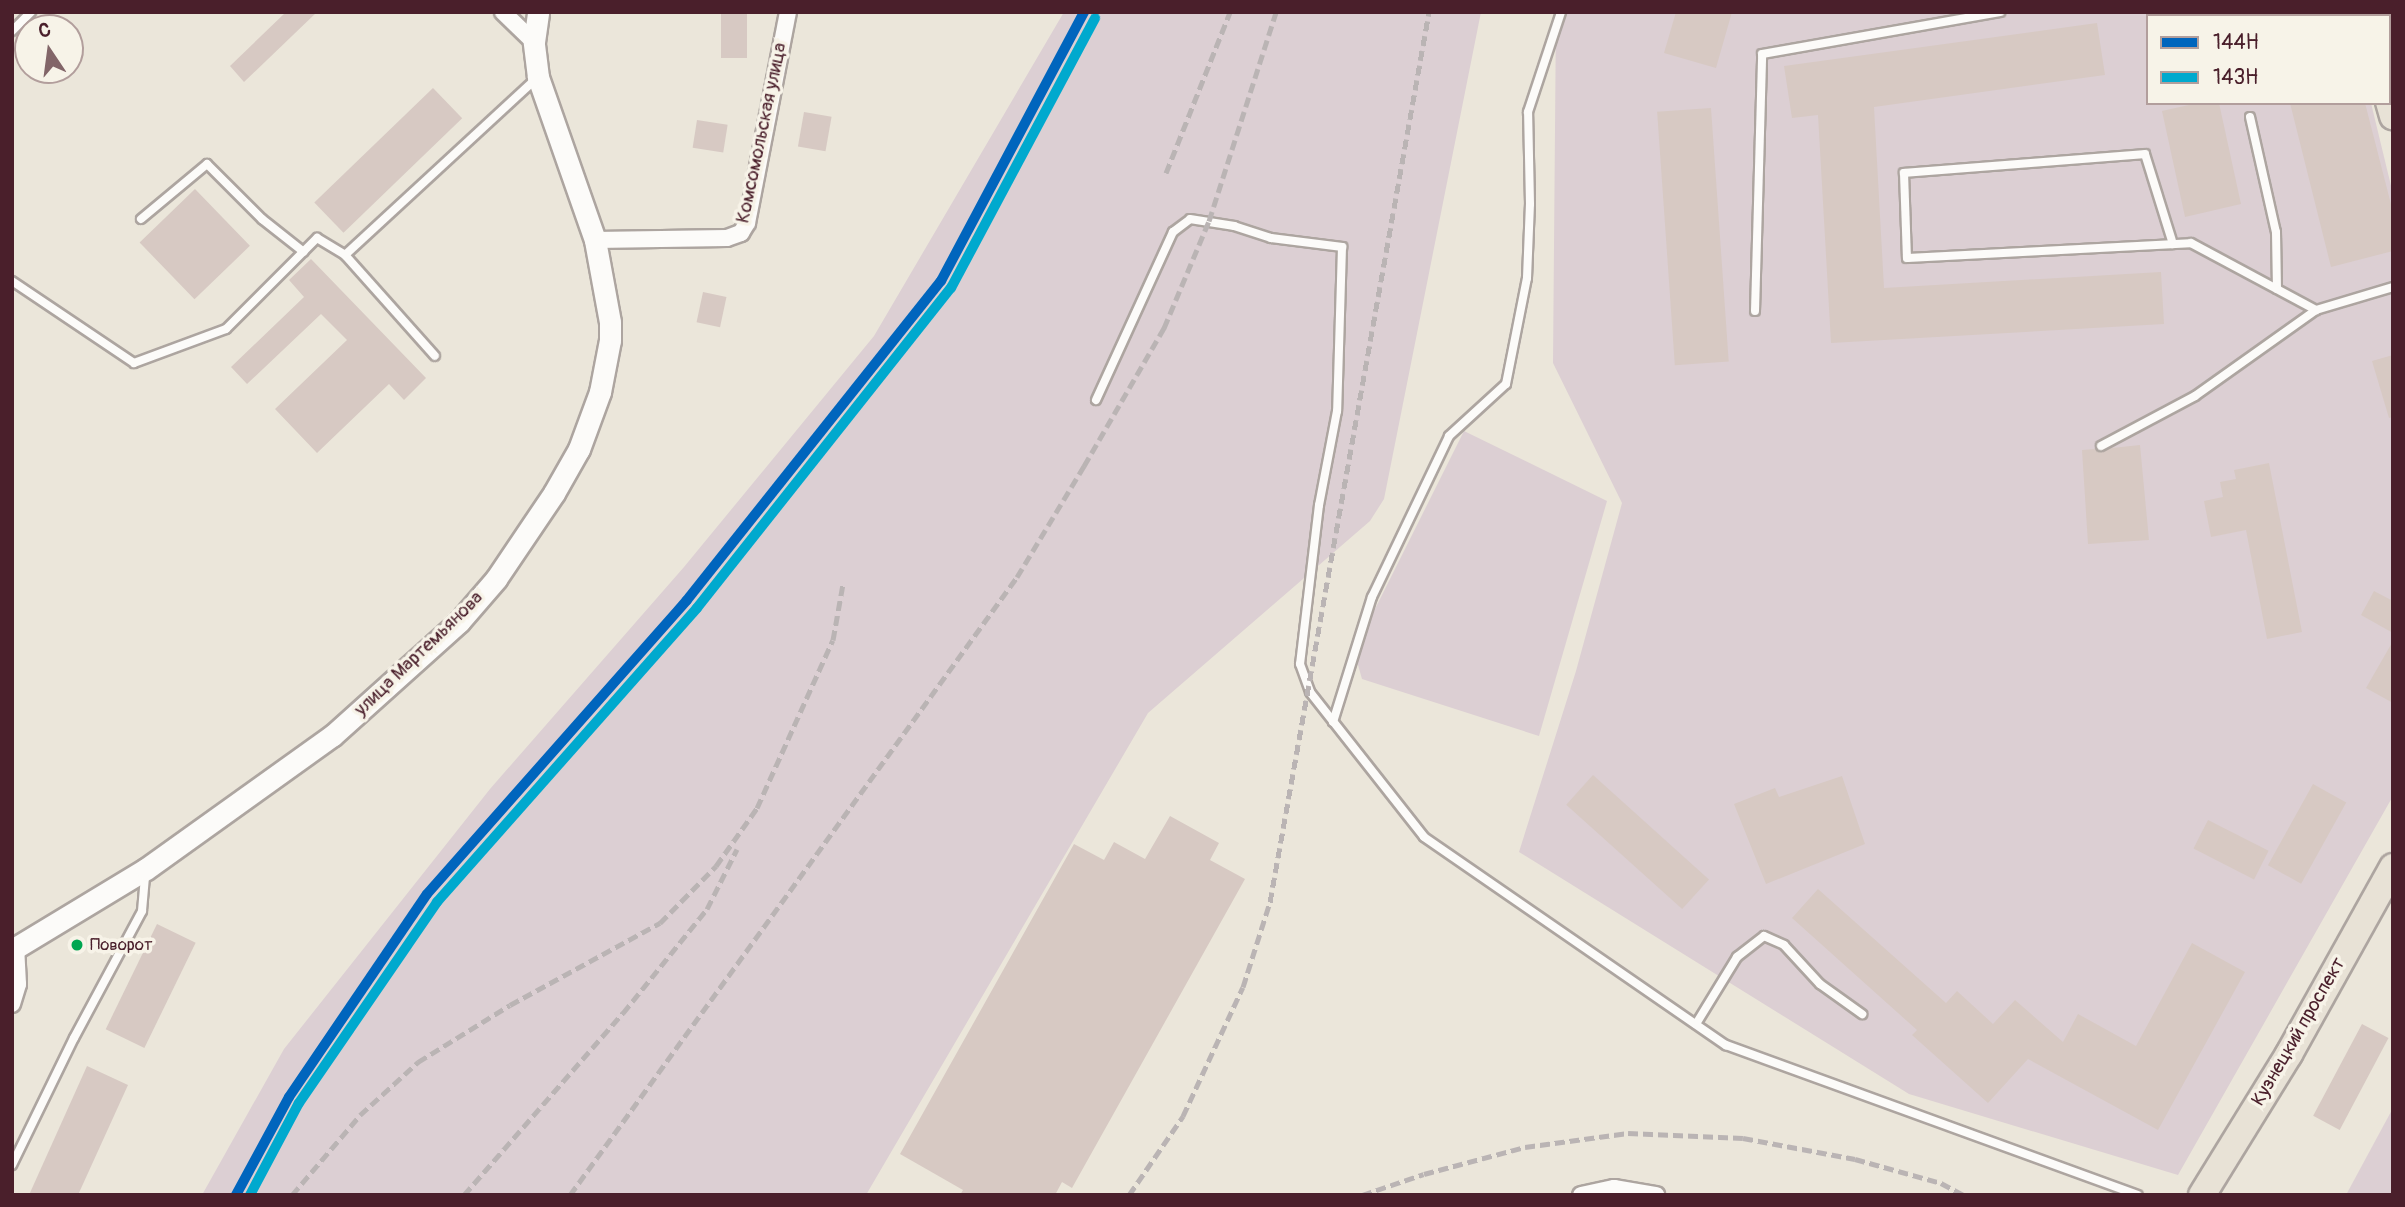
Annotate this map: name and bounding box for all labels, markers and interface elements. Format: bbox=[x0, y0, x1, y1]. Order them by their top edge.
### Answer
north arrow bbox=[14, 14, 84, 84]
legend bbox=[2146, 14, 2391, 105]
text: С bbox=[36, 17, 53, 44]
text: 144Н bbox=[2213, 29, 2259, 56]
street label: Комсомольская улица bbox=[732, 41, 792, 225]
text: 143Н bbox=[2213, 64, 2258, 91]
street label: улица Мартемьянова bbox=[350, 587, 488, 721]
place label: Поворот bbox=[90, 935, 152, 955]
marker: Поворот bbox=[70, 938, 84, 952]
street label: Кузнецкий проспект bbox=[2247, 954, 2351, 1110]

